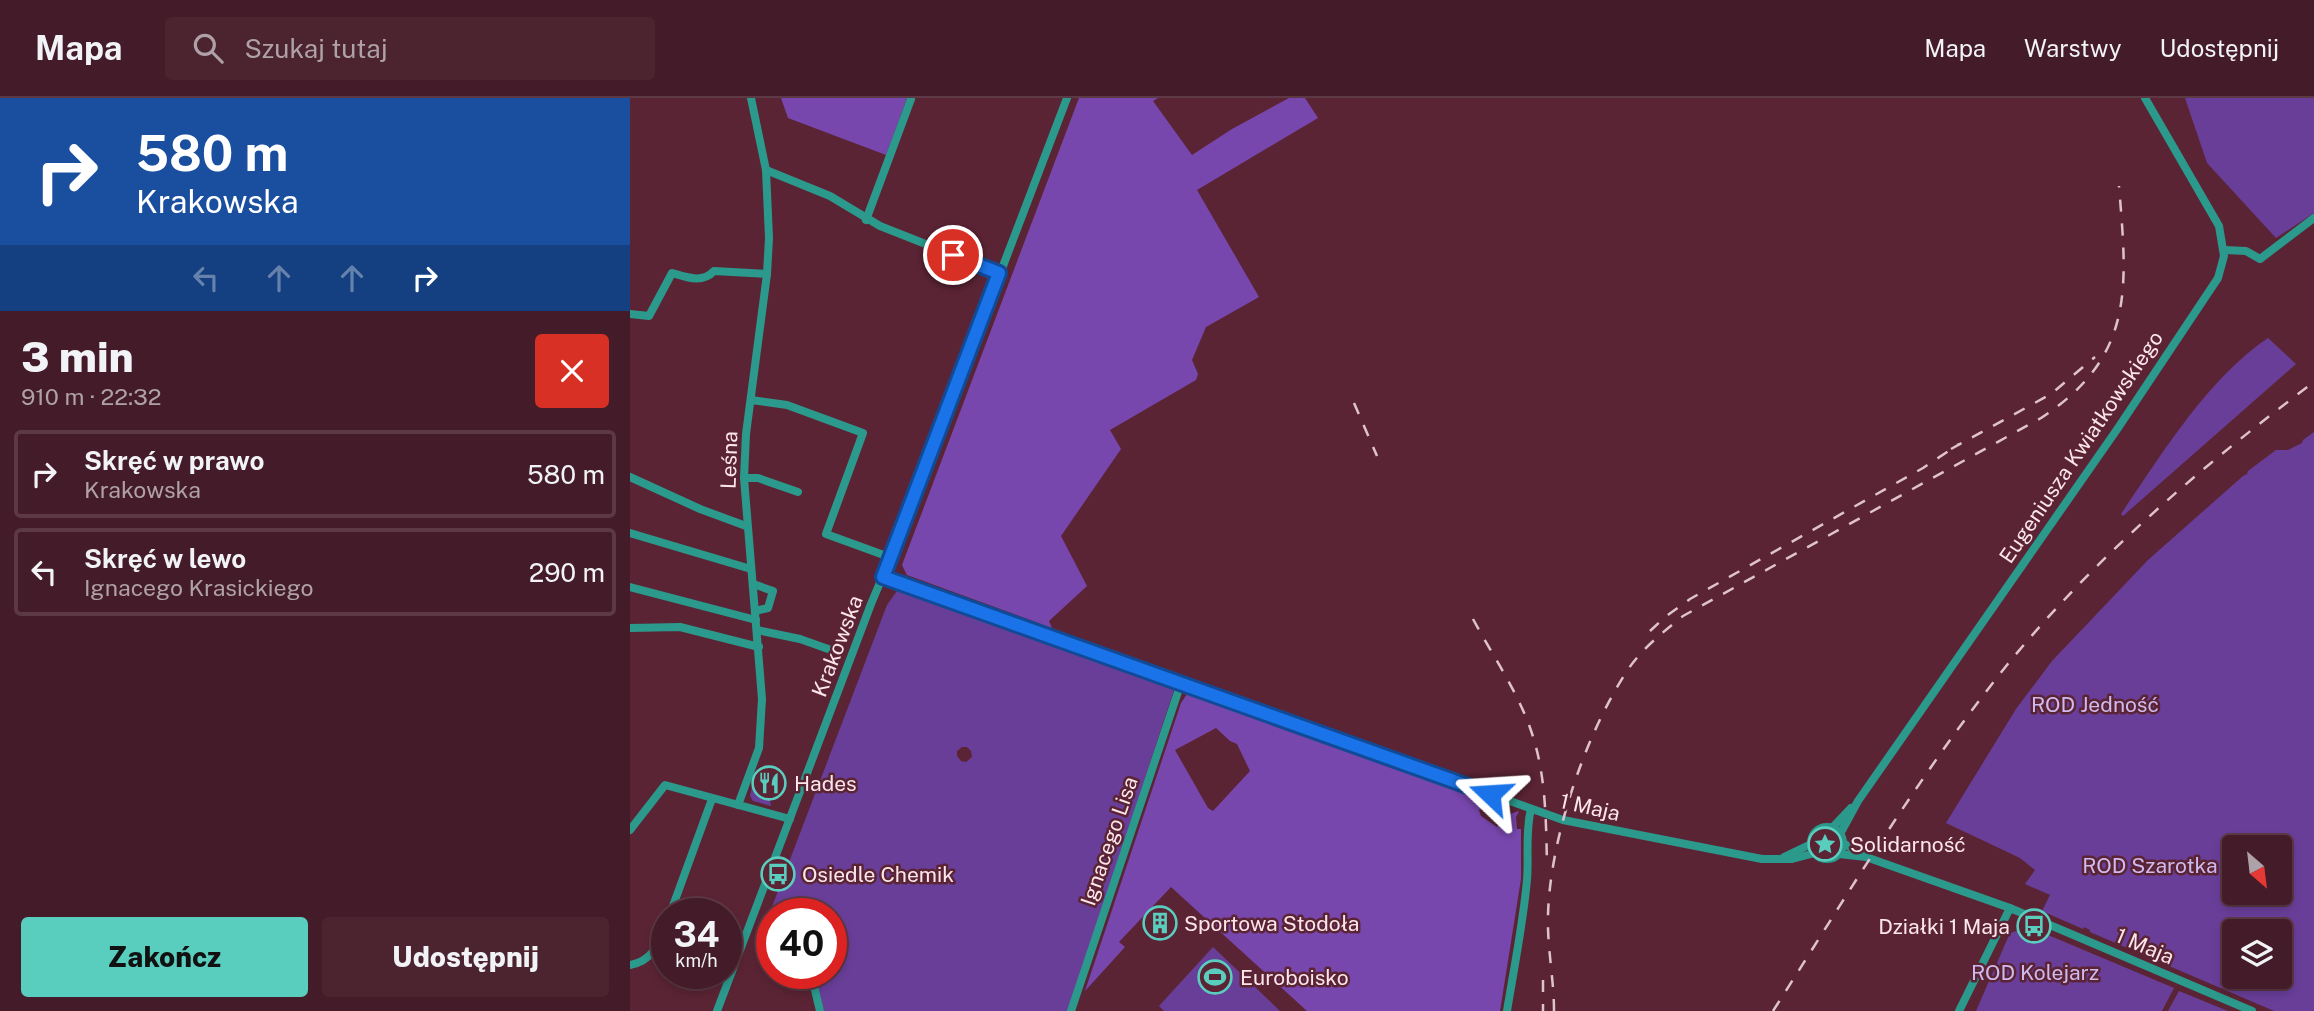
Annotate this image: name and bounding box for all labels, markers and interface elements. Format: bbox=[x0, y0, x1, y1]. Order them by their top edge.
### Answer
search box bbox=[165, 17, 655, 80]
text: Mapa bbox=[35, 29, 123, 67]
icon: search bbox=[189, 29, 227, 67]
text: Szukaj tutaj bbox=[245, 33, 388, 64]
text: Mapa bbox=[1924, 34, 1986, 62]
text: Warstwy bbox=[2024, 34, 2122, 62]
text: Udostępnij bbox=[2160, 34, 2279, 62]
text: 580 m bbox=[136, 124, 288, 182]
icon: right bbox=[21, 126, 112, 217]
text: Krakowska bbox=[136, 183, 299, 220]
pin bbox=[923, 225, 983, 285]
icon: arrive bbox=[934, 236, 972, 274]
icon: left bbox=[187, 259, 225, 297]
icon: ahead bbox=[260, 259, 298, 297]
icon: ahead bbox=[333, 259, 371, 297]
icon: right bbox=[406, 259, 444, 297]
street label: Eugeniusza Kwiatkowskiego bbox=[1994, 326, 2168, 568]
text: 3 min bbox=[21, 332, 134, 381]
button: close bbox=[535, 334, 609, 408]
text: 910 m · 22:32 bbox=[21, 383, 161, 410]
street label: Leśna bbox=[715, 431, 743, 489]
text: Skręć w prawo bbox=[84, 445, 264, 476]
icon: right bbox=[25, 455, 63, 493]
text: 580 m bbox=[527, 459, 605, 490]
text: Krakowska bbox=[84, 476, 201, 503]
text: Skręć w lewo bbox=[84, 543, 246, 574]
icon: left bbox=[25, 553, 63, 591]
text: 290 m bbox=[529, 557, 605, 588]
text: Ignacego Krasickiego bbox=[84, 574, 313, 601]
street label: Krakowska bbox=[806, 592, 868, 700]
park label: ROD Jedność bbox=[2031, 692, 2159, 717]
position arrow bbox=[1453, 757, 1527, 831]
restaurant icon: Hades bbox=[750, 764, 788, 802]
place label: Hades bbox=[794, 771, 857, 796]
street label: Ignacego Lisa bbox=[1075, 773, 1143, 909]
street label: 1 Maja bbox=[1558, 788, 1622, 826]
place icon: Solidarność bbox=[1806, 825, 1844, 863]
place label: Solidarność bbox=[1850, 832, 1966, 857]
north arrow bbox=[2222, 835, 2292, 905]
map controls bbox=[2222, 835, 2292, 989]
park label: ROD Szarotka bbox=[2082, 853, 2218, 878]
bus stop icon: Osiedle Chemik bbox=[759, 855, 797, 893]
place label: Osiedle Chemik bbox=[802, 862, 954, 887]
speed limit sign: 40 bbox=[756, 898, 847, 989]
building icon: Sportowa Stodoła bbox=[1141, 904, 1179, 942]
bus stop icon: Działki 1 Maja bbox=[2015, 907, 2053, 945]
place label: Sportowa Stodoła bbox=[1184, 911, 1359, 936]
text: 34 bbox=[673, 914, 720, 955]
place label: Działki 1 Maja bbox=[1878, 914, 2010, 939]
button: Zakończ bbox=[21, 917, 308, 997]
button: Udostępnij bbox=[322, 917, 609, 997]
button: layers bbox=[2222, 919, 2292, 989]
street label: 1 Maja bbox=[2112, 923, 2178, 969]
text: km/h bbox=[675, 950, 718, 971]
sports icon: Euroboisko bbox=[1196, 958, 1234, 996]
park label: ROD Kolejarz bbox=[1971, 960, 2099, 985]
place label: Euroboisko bbox=[1240, 965, 1349, 990]

